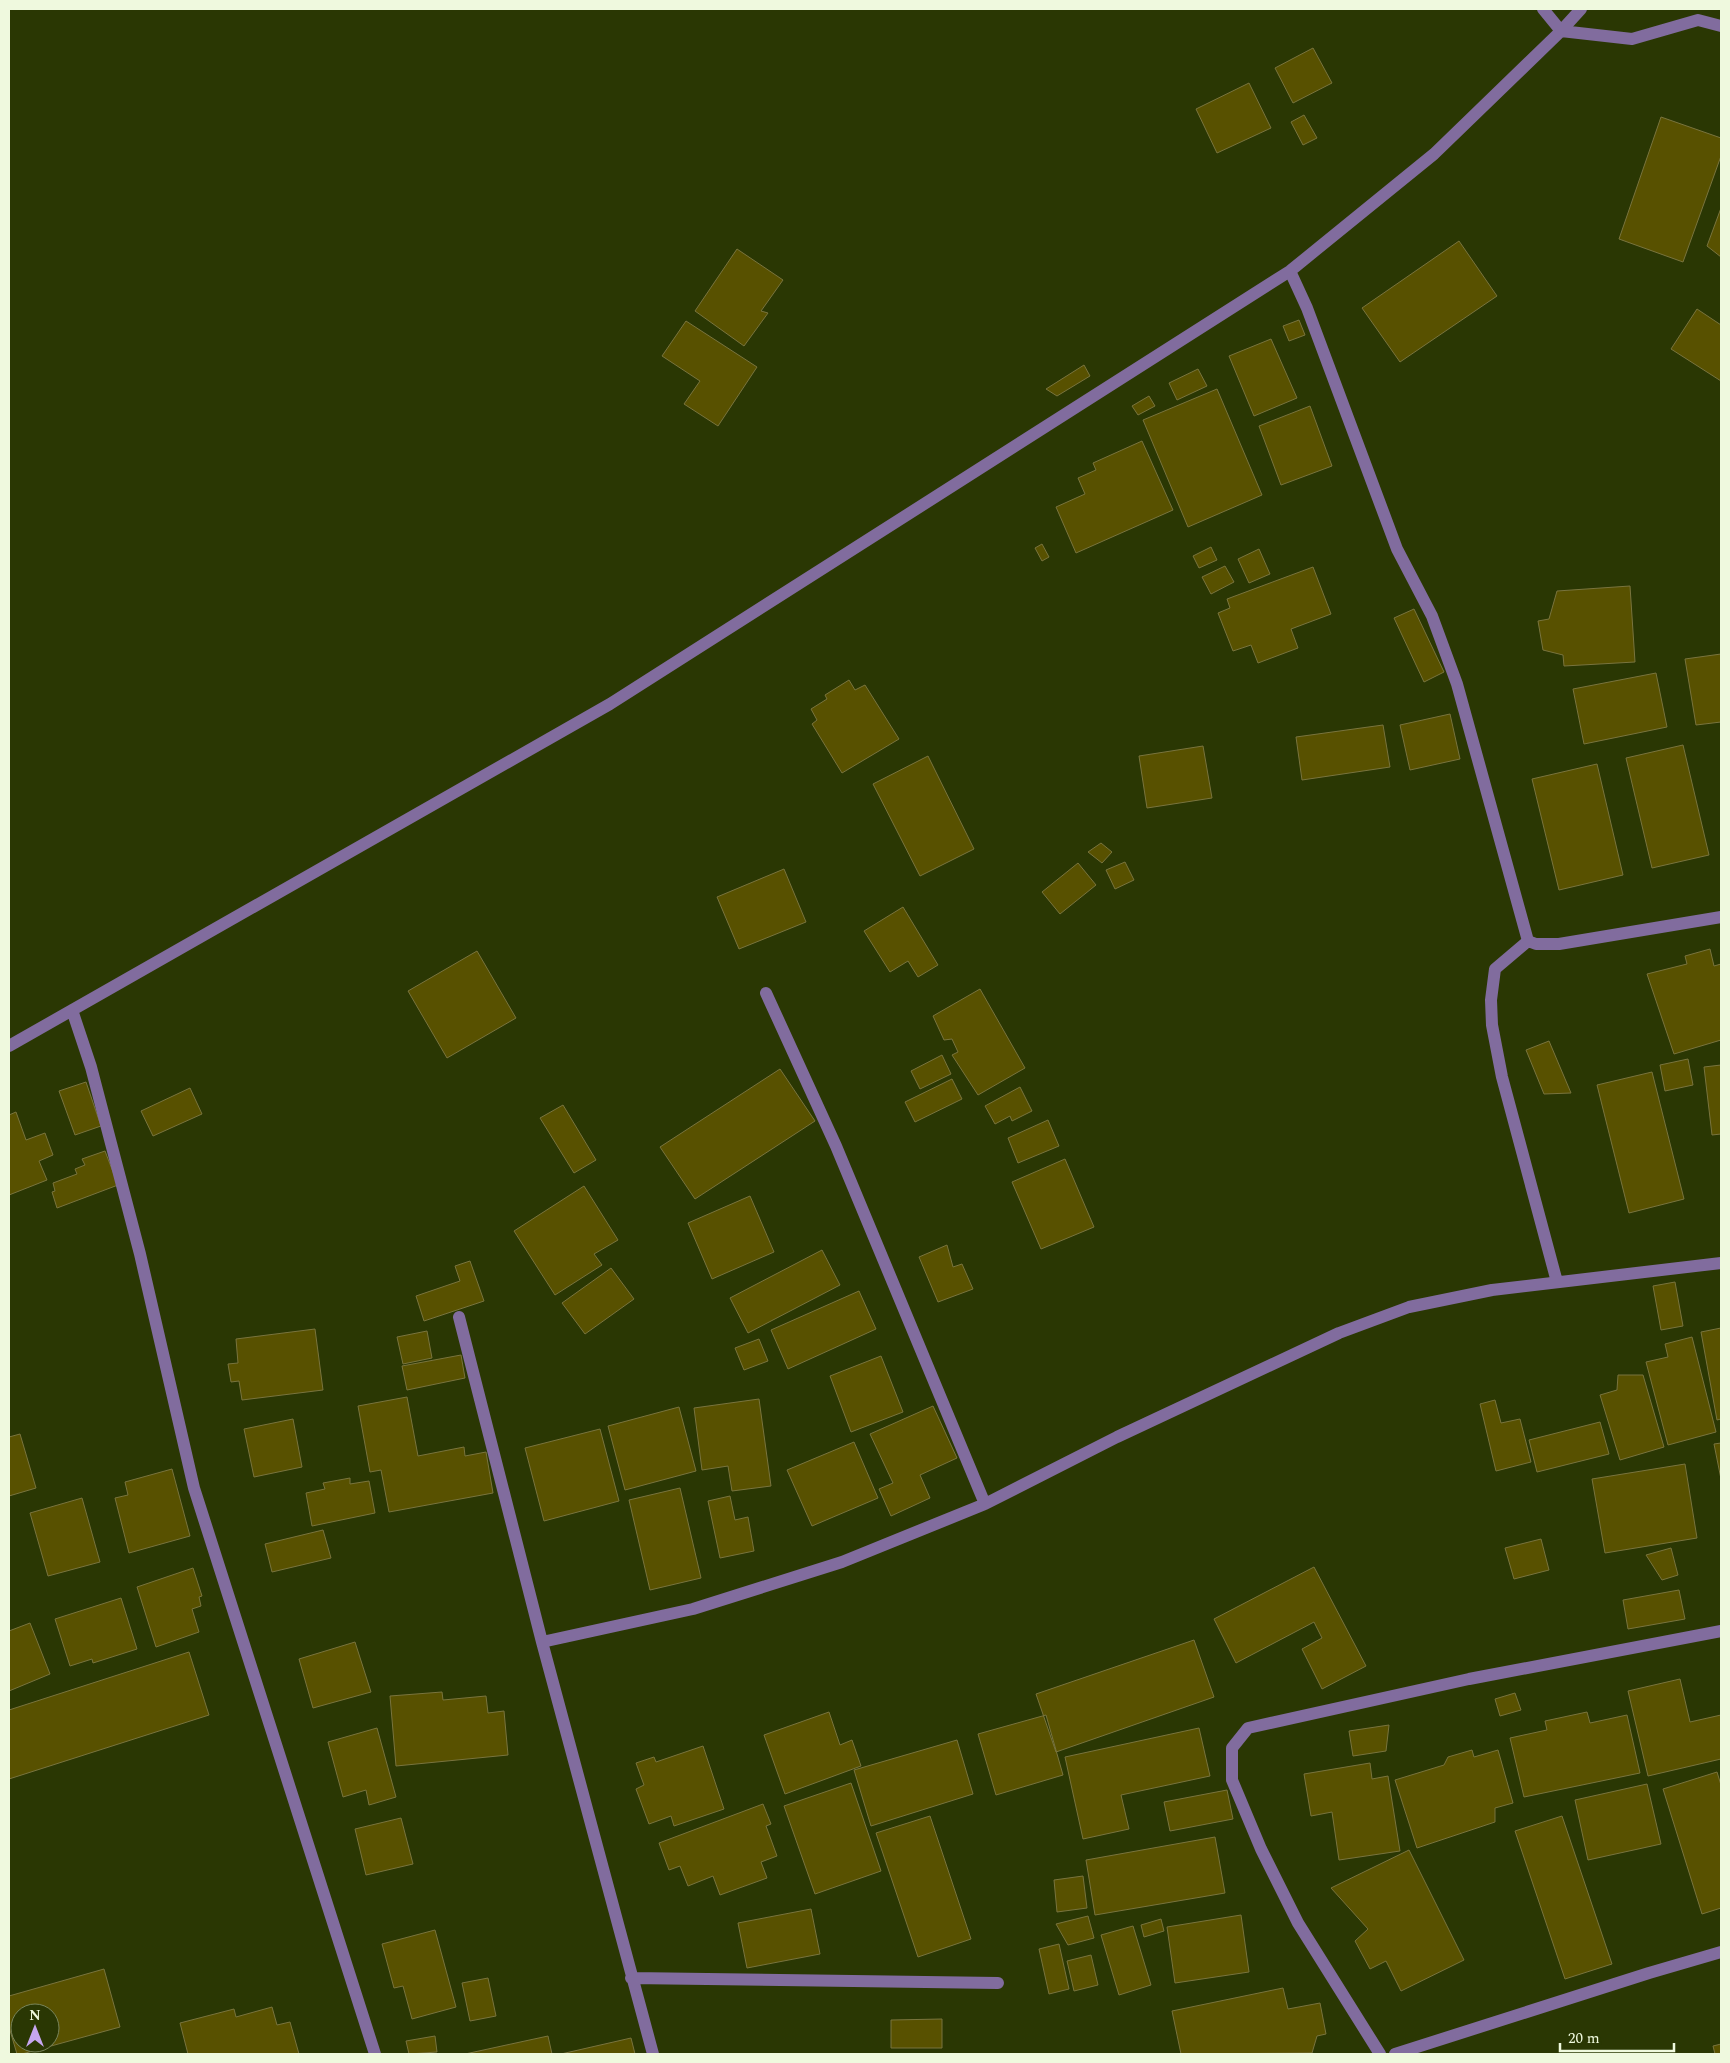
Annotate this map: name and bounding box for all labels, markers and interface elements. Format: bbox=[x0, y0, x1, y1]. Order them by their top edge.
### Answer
north arrow bbox=[10, 2003, 60, 2053]
text: N bbox=[29, 2005, 41, 2026]
scale bar bbox=[1560, 2020, 1674, 2052]
text: 20 m bbox=[1568, 2027, 1600, 2050]

